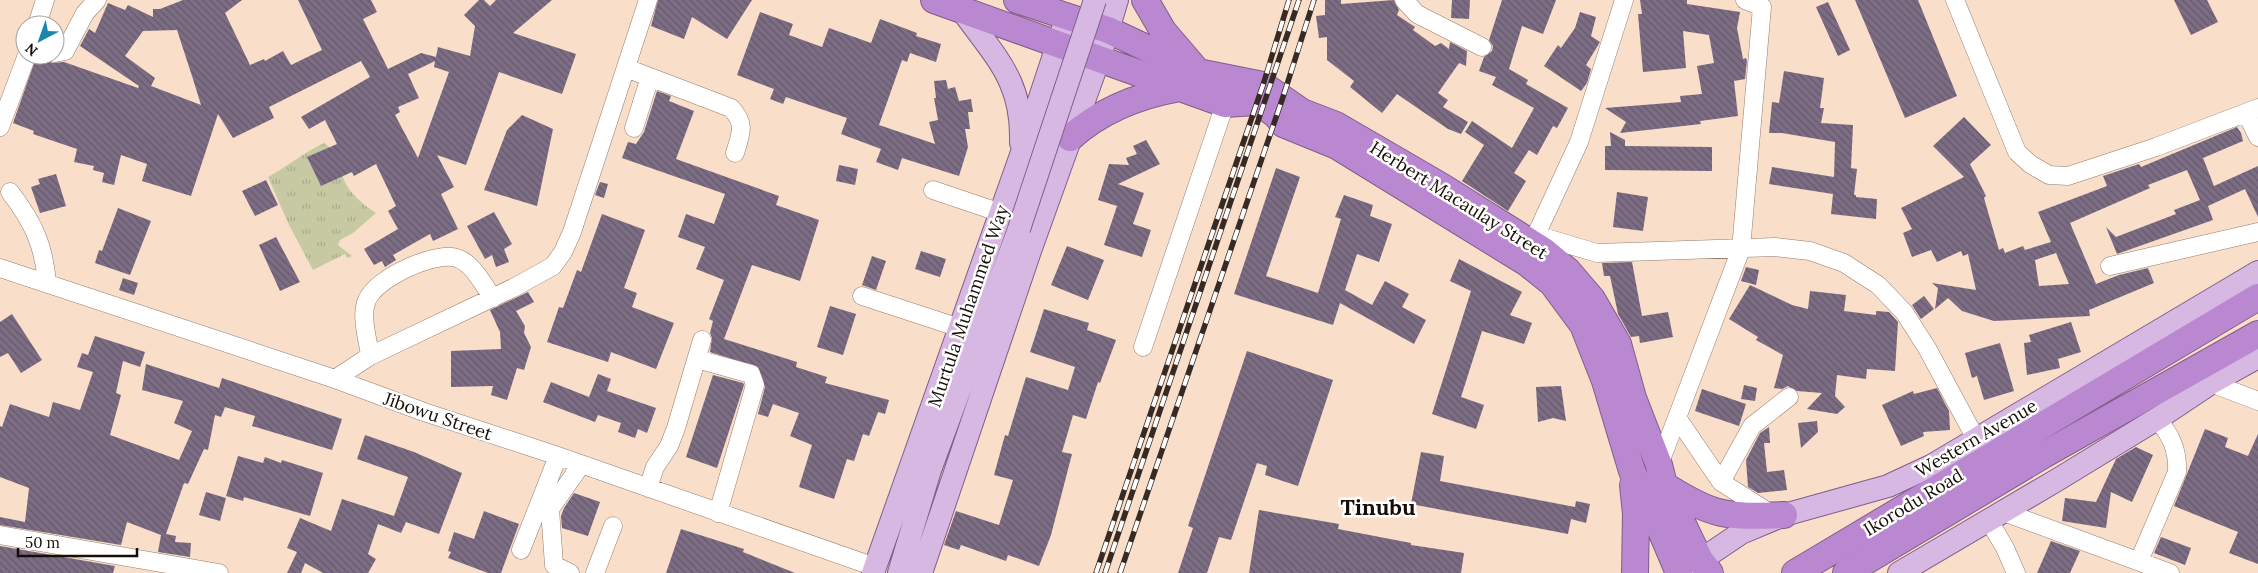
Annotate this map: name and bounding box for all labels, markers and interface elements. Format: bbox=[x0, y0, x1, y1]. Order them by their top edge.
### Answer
north arrow bbox=[15, 15, 65, 65]
text: N bbox=[21, 39, 41, 60]
street label: Herbert Macaulay Street bbox=[1366, 136, 1552, 264]
street label: Murtula Muhammed Way bbox=[923, 201, 1014, 410]
street label: Jibowu Street bbox=[380, 386, 495, 445]
street label: Western Avenue bbox=[1911, 394, 2041, 482]
street label: Ikorodu Road bbox=[1859, 463, 1967, 541]
district label: Tinubu bbox=[1340, 493, 1416, 521]
scale bar bbox=[18, 526, 136, 558]
text: 50 m bbox=[25, 533, 60, 552]

